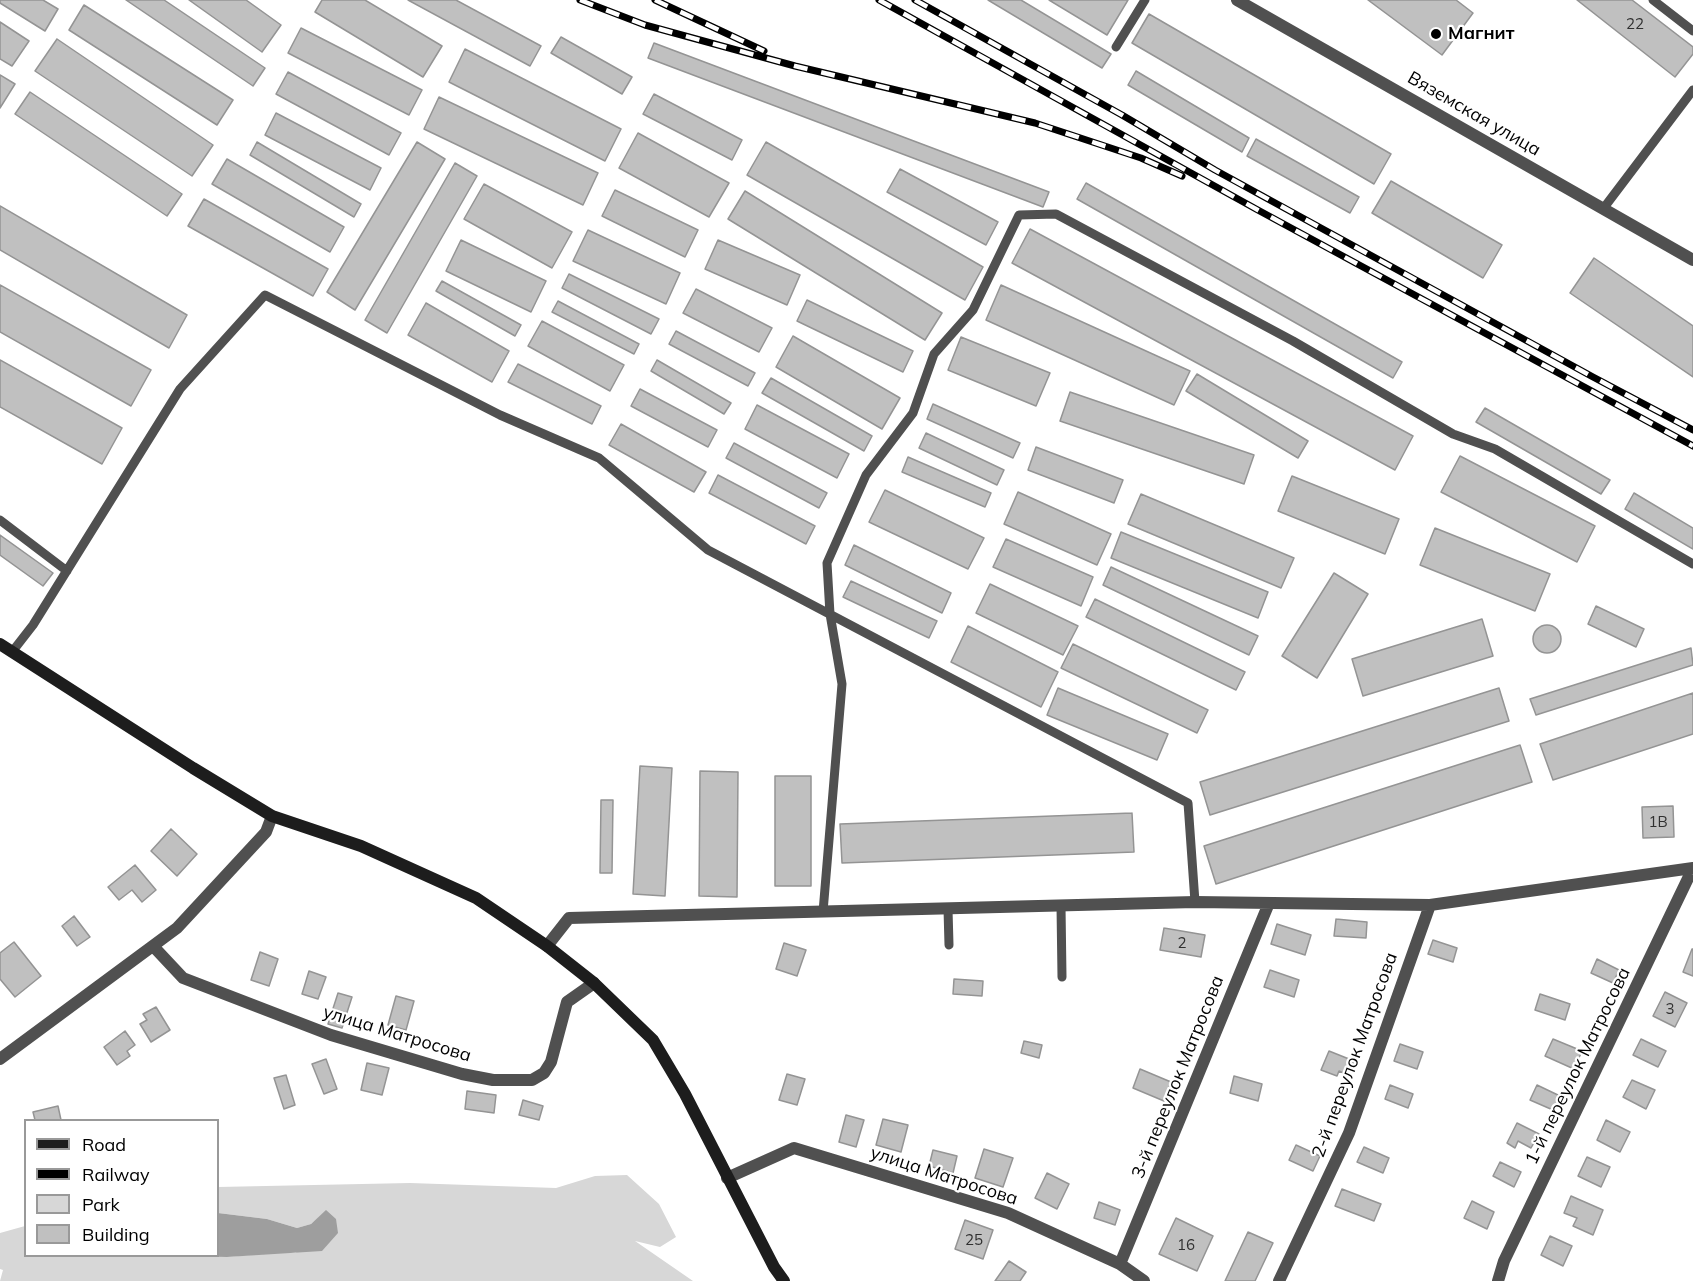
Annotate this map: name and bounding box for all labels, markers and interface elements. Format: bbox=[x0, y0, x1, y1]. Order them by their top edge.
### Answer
house number: 22 bbox=[1626, 15, 1644, 33]
place label: Магнит bbox=[1448, 23, 1514, 45]
marker: Магнит bbox=[1429, 27, 1443, 41]
street label: Вяземская улица bbox=[1404, 67, 1544, 161]
house number: 1В bbox=[1648, 813, 1668, 831]
house number: 2 bbox=[1178, 934, 1186, 952]
street label: 2-й переулок Матросова bbox=[1308, 950, 1402, 1160]
street label: 1-й переулок Матросова bbox=[1521, 964, 1635, 1168]
street label: 3-й переулок Матросова bbox=[1127, 973, 1229, 1181]
house number: 3 bbox=[1666, 1000, 1674, 1018]
street label: улица Матросова bbox=[320, 1001, 474, 1067]
legend bbox=[24, 1119, 219, 1257]
text: Road bbox=[82, 1133, 126, 1156]
street label: улица Матросова bbox=[868, 1142, 1020, 1210]
text: Railway bbox=[82, 1163, 150, 1186]
text: Park bbox=[82, 1193, 120, 1216]
text: Building bbox=[82, 1223, 150, 1246]
house number: 25 bbox=[965, 1231, 983, 1249]
house number: 16 bbox=[1177, 1236, 1195, 1254]

